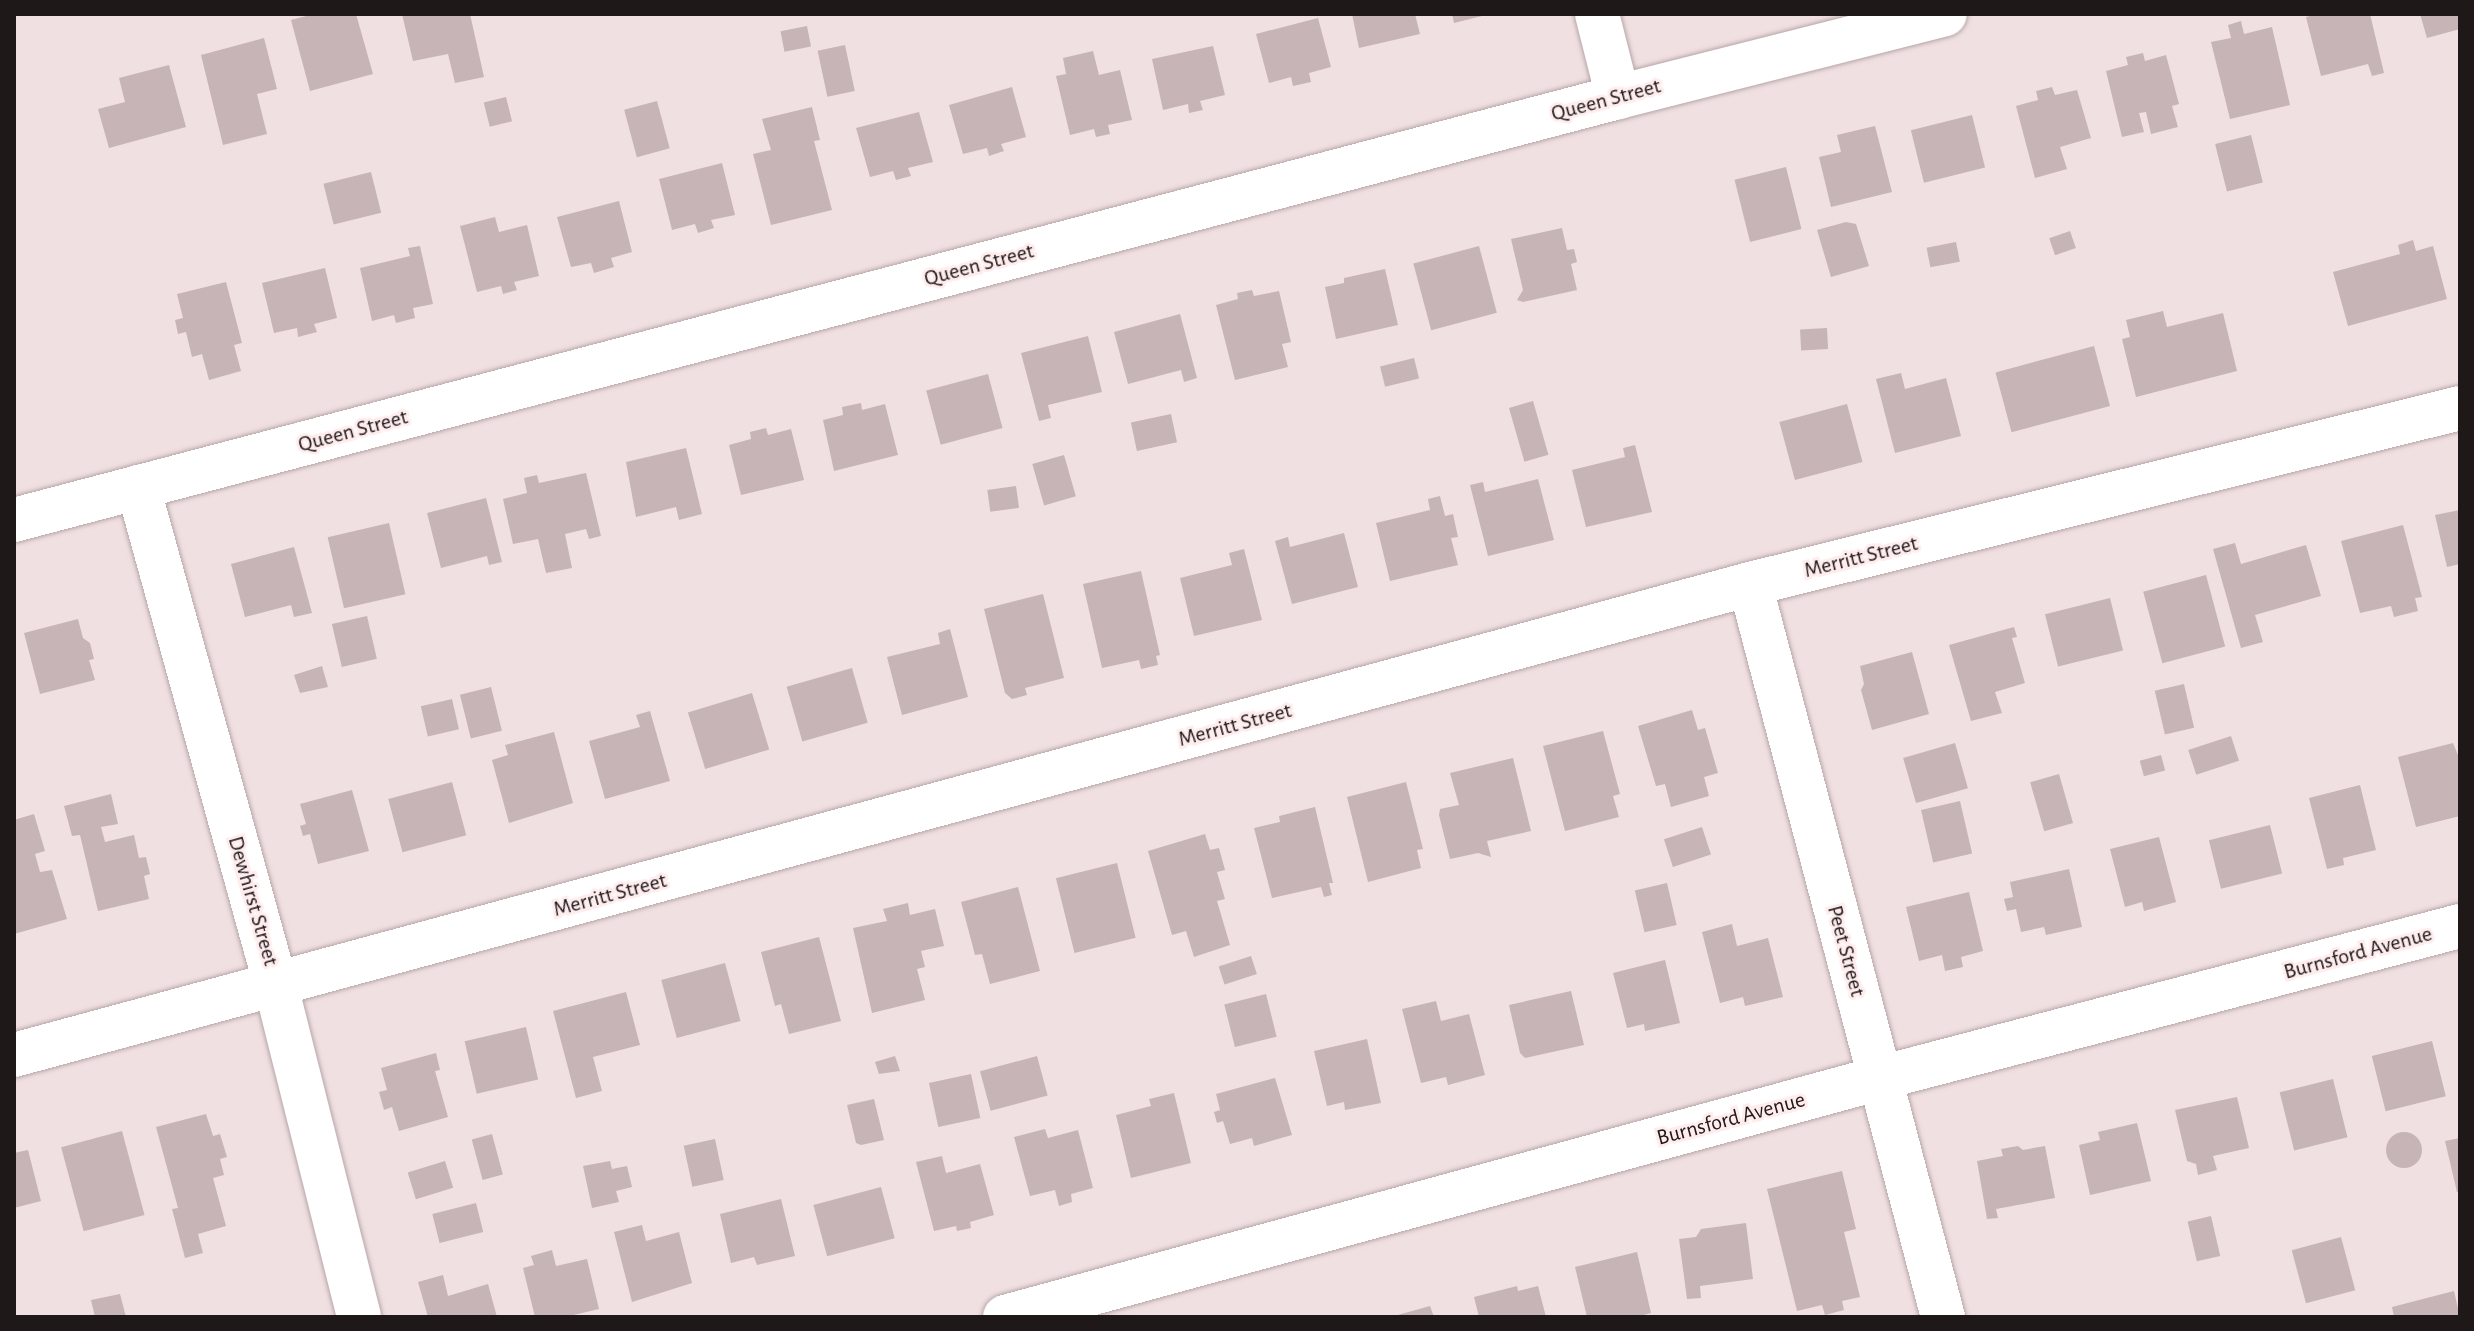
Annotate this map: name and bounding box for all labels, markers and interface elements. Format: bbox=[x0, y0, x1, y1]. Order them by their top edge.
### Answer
street label: Queen Street bbox=[1548, 73, 1664, 127]
street label: Queen Street bbox=[921, 238, 1037, 292]
street label: Queen Street bbox=[295, 404, 411, 458]
street label: Merritt Street bbox=[1802, 530, 1920, 584]
street label: Merritt Street bbox=[1176, 697, 1294, 753]
street label: Dewhirst Street bbox=[222, 833, 284, 969]
street label: Merritt Street bbox=[551, 867, 669, 923]
street label: Peet Street bbox=[1821, 903, 1871, 999]
street label: Burnsford Avenue bbox=[2281, 921, 2435, 985]
street label: Burnsford Avenue bbox=[1654, 1087, 1808, 1151]

